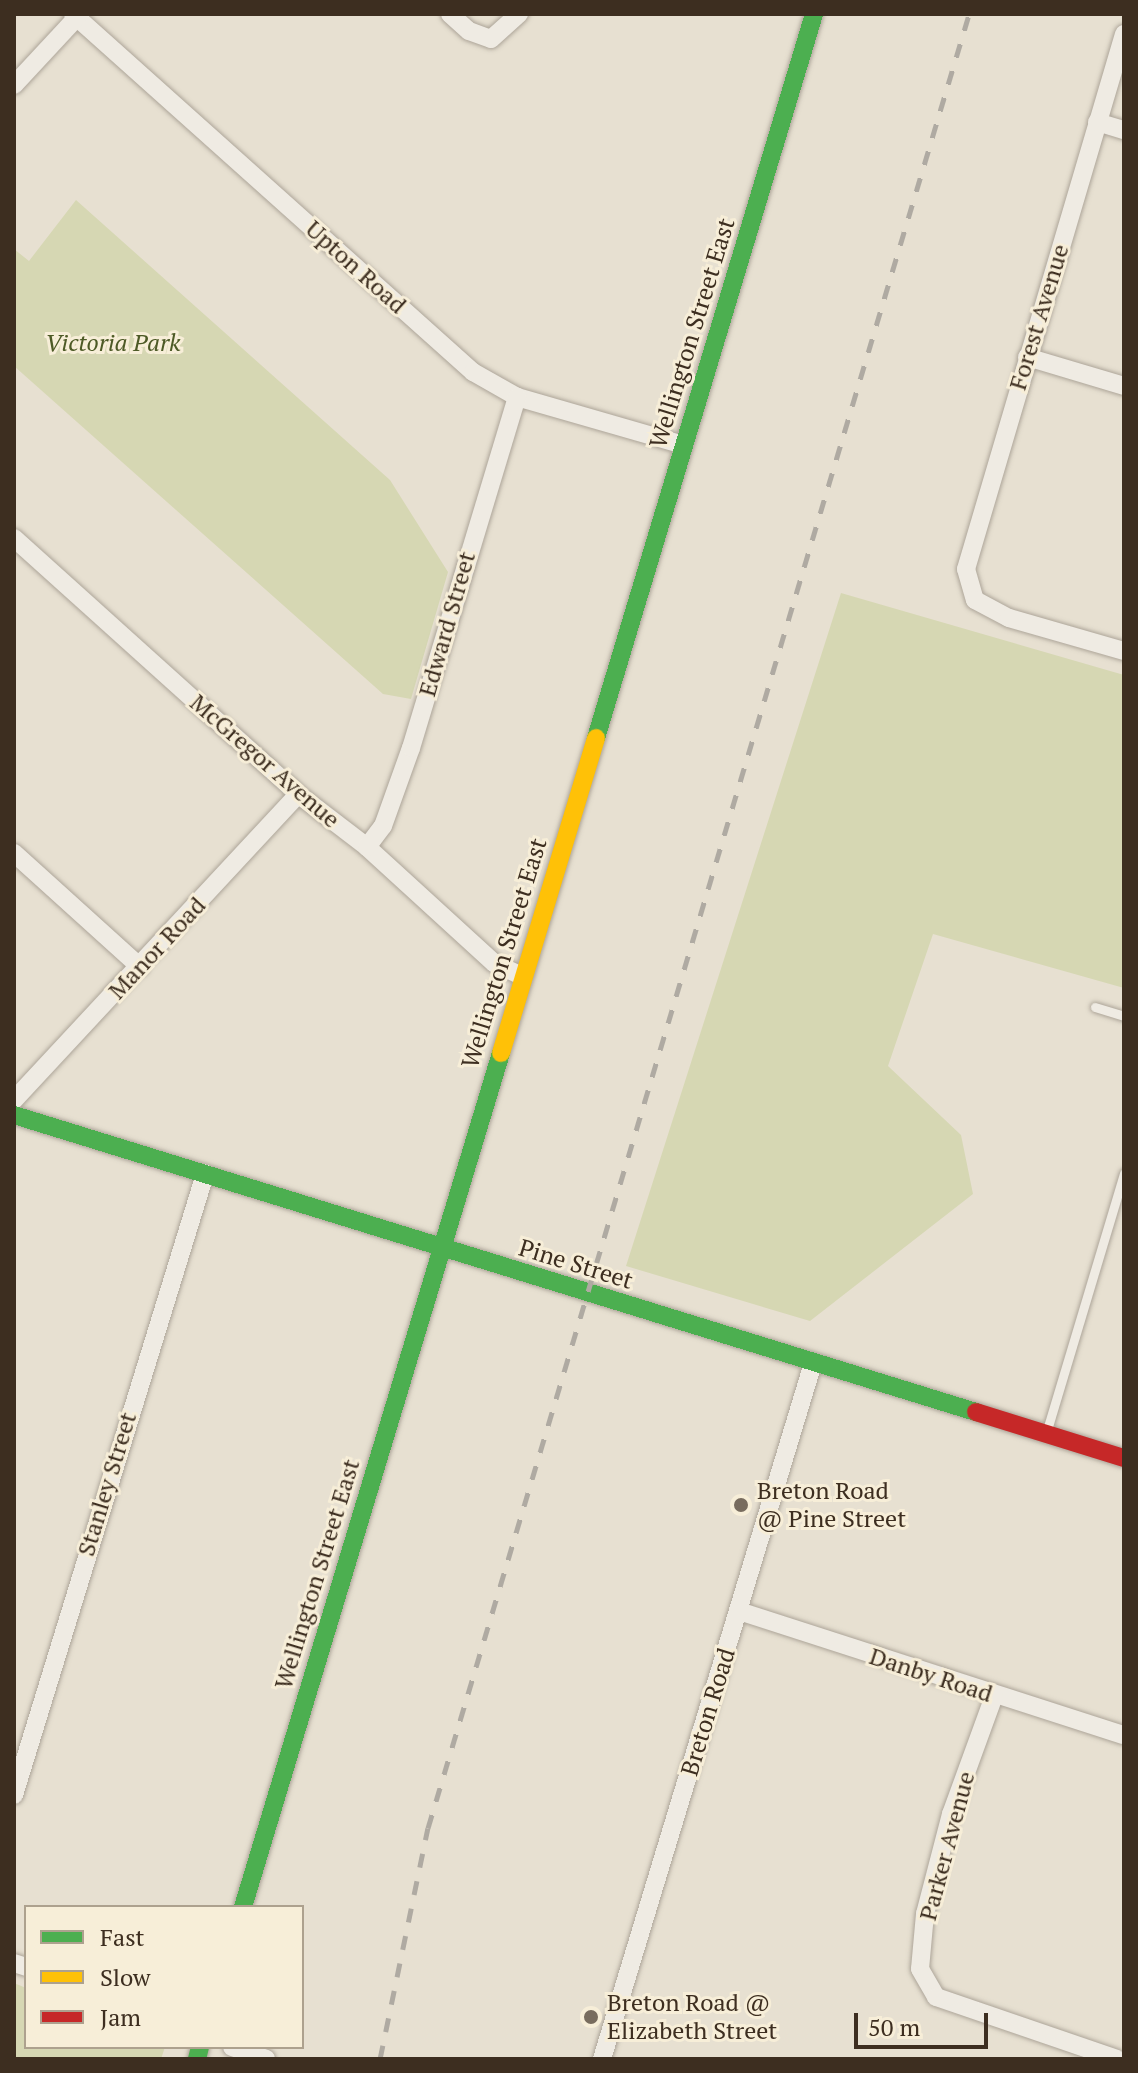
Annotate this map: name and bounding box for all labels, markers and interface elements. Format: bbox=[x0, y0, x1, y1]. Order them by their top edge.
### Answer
street label: Upton Road bbox=[300, 214, 412, 320]
street label: Wellington Street East bbox=[643, 215, 741, 451]
street label: Forest Avenue bbox=[1003, 240, 1075, 394]
park label: Victoria Park bbox=[45, 329, 181, 357]
street label: Edward Street bbox=[413, 548, 481, 700]
street label: McGregor Avenue bbox=[184, 688, 346, 834]
street label: Wellington Street East bbox=[455, 835, 553, 1071]
street label: Manor Road bbox=[102, 891, 212, 1005]
street label: Pine Street bbox=[516, 1233, 636, 1295]
street label: Stanley Street bbox=[71, 1409, 143, 1559]
street label: Wellington Street East bbox=[268, 1456, 366, 1692]
place label: Breton Road @ Pine Street bbox=[757, 1477, 906, 1533]
marker: Breton Road @ Pine Street bbox=[732, 1496, 750, 1514]
street label: Danby Road bbox=[866, 1642, 996, 1708]
street label: Breton Road bbox=[675, 1645, 741, 1779]
street label: Parker Avenue bbox=[913, 1768, 981, 1924]
legend bbox=[24, 1905, 304, 2049]
text: Fast bbox=[100, 1921, 144, 1953]
text: Slow bbox=[100, 1961, 151, 1993]
place label: Breton Road @ Elizabeth Street bbox=[607, 1989, 777, 2045]
scale bar bbox=[858, 1997, 992, 2047]
text: Jam bbox=[100, 2001, 141, 2033]
marker: Breton Road @ Elizabeth Street bbox=[582, 2008, 600, 2026]
text: 50 m bbox=[868, 2011, 920, 2043]

